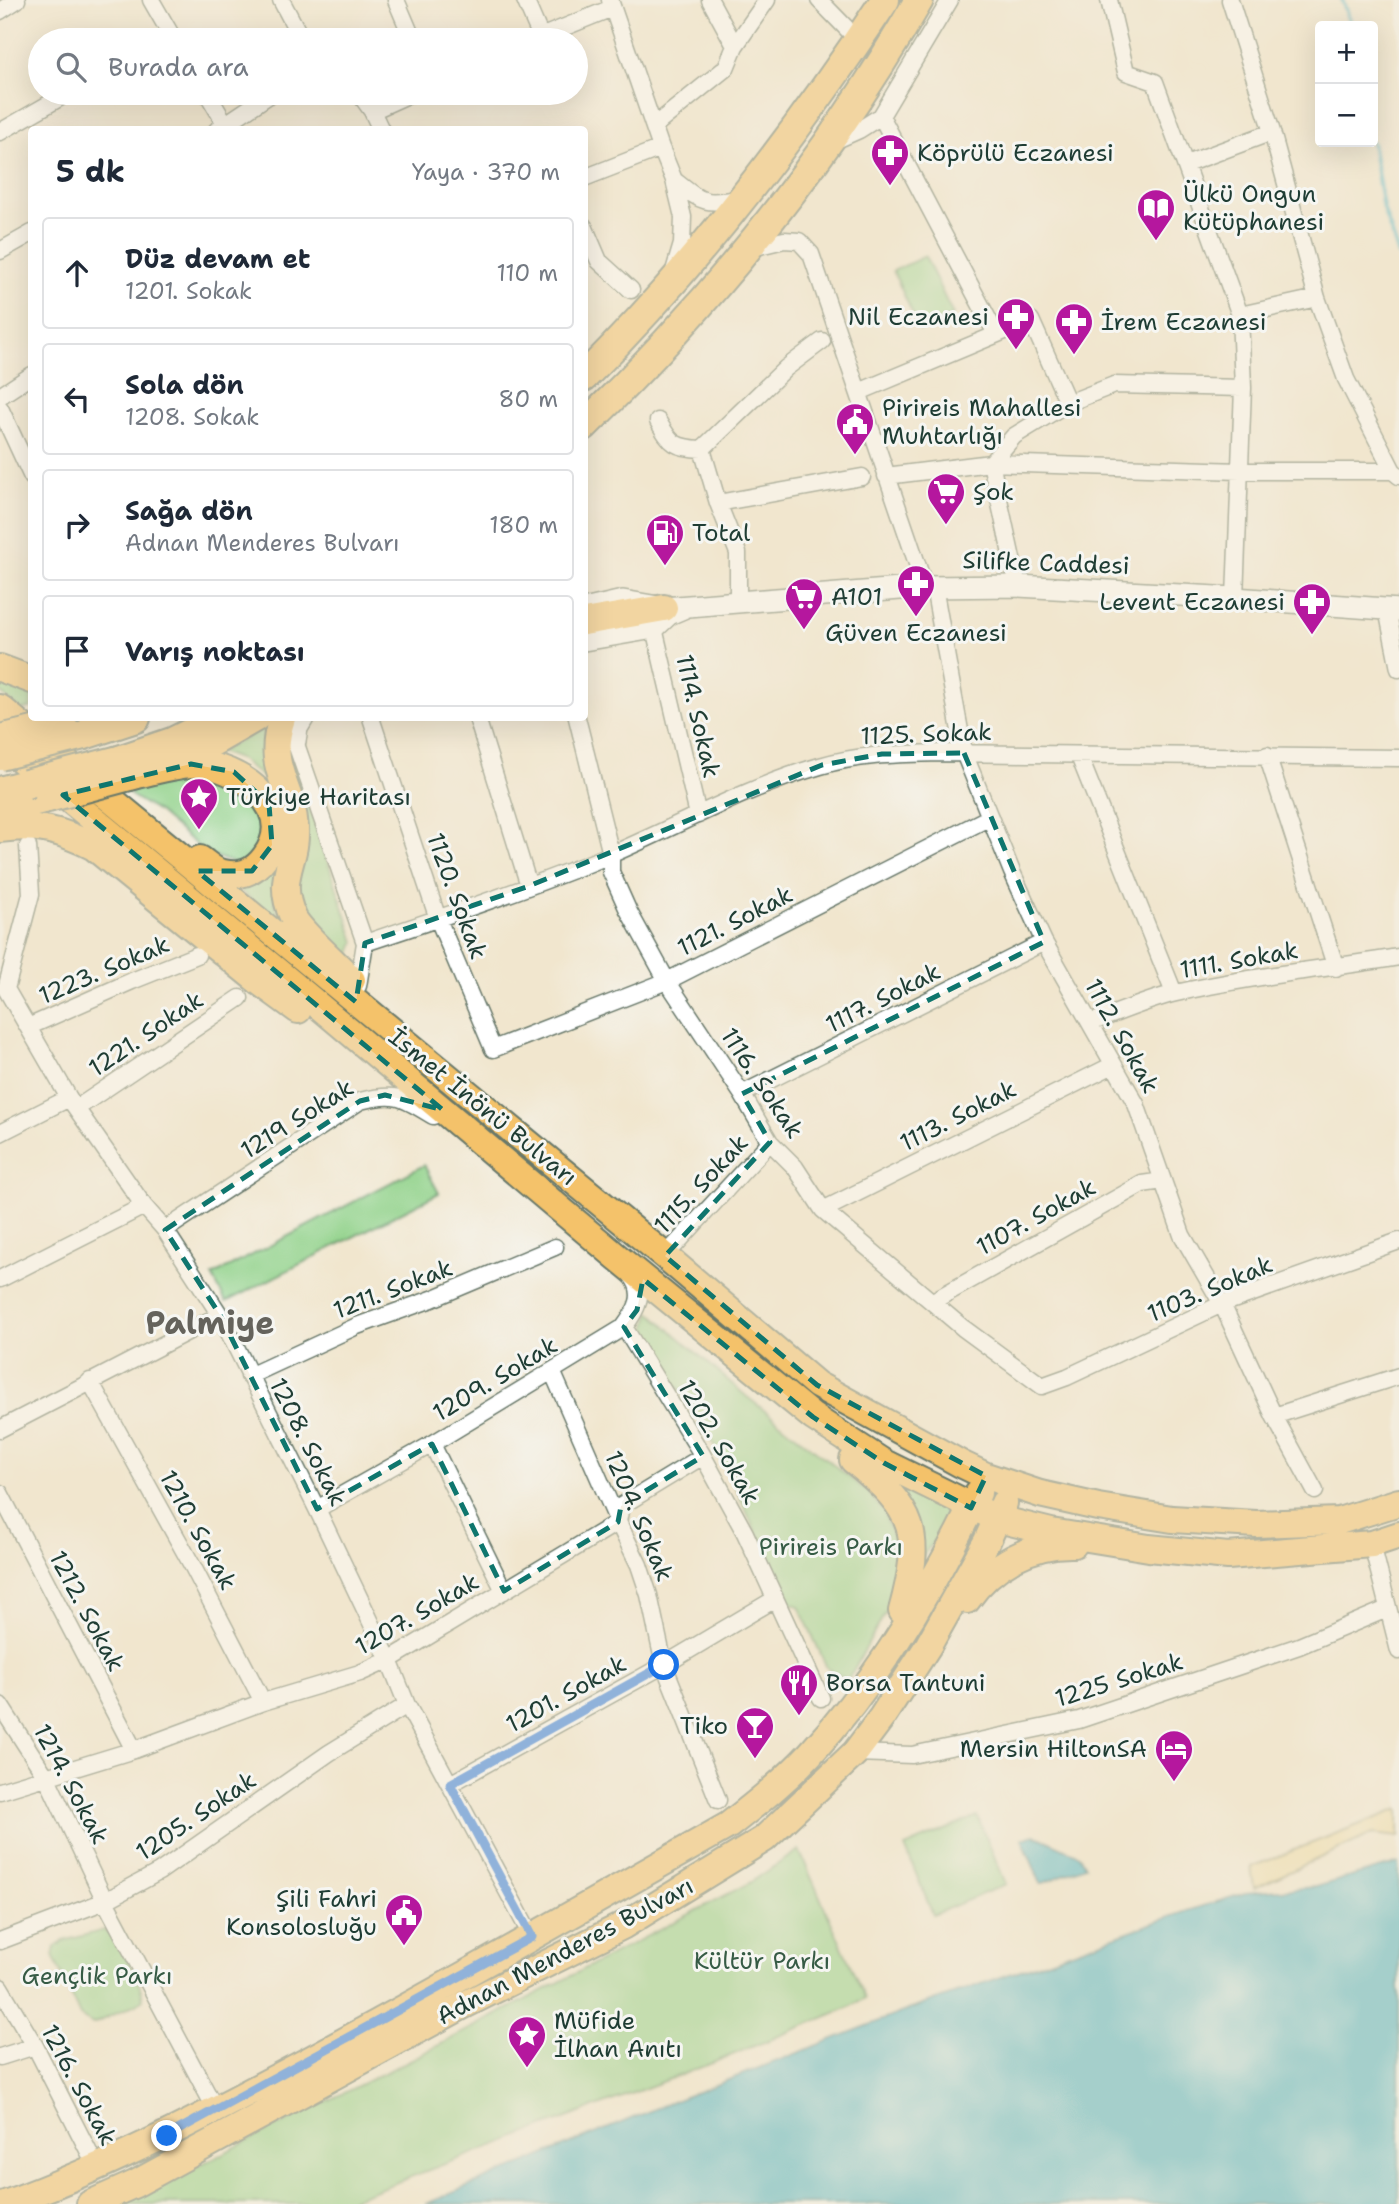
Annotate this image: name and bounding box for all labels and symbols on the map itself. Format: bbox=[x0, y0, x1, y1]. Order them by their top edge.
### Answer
pharmacy icon: Köprülü Eczanesi bbox=[869, 132, 911, 187]
place label: Köprülü Eczanesi bbox=[917, 137, 1114, 169]
place label: Ülkü Ongun Kütüphanesi bbox=[1183, 178, 1324, 238]
library icon: Ülkü Ongun Kütüphanesi bbox=[1135, 187, 1177, 242]
pharmacy icon: Nil Eczanesi bbox=[995, 296, 1037, 351]
place label: Nil Eczanesi bbox=[848, 301, 989, 333]
pharmacy icon: İrem Eczanesi bbox=[1053, 301, 1095, 356]
place label: İrem Eczanesi bbox=[1101, 306, 1267, 338]
place label: Pirireis Mahallesi Muhtarlığı bbox=[882, 392, 1082, 452]
public building icon: Pirireis Mahallesi Muhtarlığı bbox=[834, 401, 876, 456]
supermarket icon: Şok bbox=[925, 471, 967, 526]
place label: Şok bbox=[973, 476, 1014, 508]
fuel station icon: Total bbox=[644, 512, 686, 567]
place label: Total bbox=[692, 517, 751, 549]
street label: Silifke Caddesi bbox=[962, 544, 1130, 582]
pharmacy icon: Güven Eczanesi bbox=[895, 563, 937, 618]
supermarket icon: A101 bbox=[783, 576, 825, 631]
place label: A101 bbox=[831, 581, 883, 613]
pharmacy icon: Levent Eczanesi bbox=[1291, 581, 1333, 636]
place label: Levent Eczanesi bbox=[1099, 586, 1285, 618]
place label: Güven Eczanesi bbox=[825, 617, 1007, 649]
street label: 1114. Sokak bbox=[668, 651, 728, 781]
street label: 1125. Sokak bbox=[860, 716, 992, 752]
place icon: Türkiye Haritası bbox=[178, 776, 220, 831]
place label: Türkiye Haritası bbox=[226, 781, 411, 813]
street label: 1120. Sokak bbox=[419, 828, 495, 964]
street label: 1121. Sokak bbox=[672, 878, 798, 964]
street label: 1223. Sokak bbox=[34, 928, 174, 1012]
street label: 1111. Sokak bbox=[1177, 934, 1301, 986]
street label: 1117. Sokak bbox=[820, 955, 946, 1041]
street label: 1112. Sokak bbox=[1077, 973, 1167, 1099]
street label: 1221. Sokak bbox=[82, 984, 210, 1084]
street label: İsmet İnönü Bulvarı bbox=[382, 1021, 584, 1193]
street label: 1116. Sokak bbox=[713, 1021, 811, 1145]
street label: 1219 Sokak bbox=[234, 1072, 360, 1166]
street label: 1113. Sokak bbox=[894, 1073, 1022, 1159]
street label: 1115. Sokak bbox=[647, 1127, 755, 1241]
street label: 1107. Sokak bbox=[971, 1171, 1101, 1263]
street label: 1103. Sokak bbox=[1142, 1248, 1278, 1330]
street label: 1211. Sokak bbox=[329, 1252, 457, 1326]
district label: Palmiye bbox=[146, 1301, 274, 1344]
street label: 1209. Sokak bbox=[427, 1329, 563, 1429]
street label: 1208. Sokak bbox=[262, 1372, 354, 1512]
street label: 1202. Sokak bbox=[670, 1374, 768, 1510]
street label: 1204. Sokak bbox=[597, 1446, 681, 1586]
street label: 1210. Sokak bbox=[152, 1464, 244, 1596]
park label: Pirireis Parkı bbox=[759, 1531, 903, 1563]
street label: 1212. Sokak bbox=[42, 1545, 132, 1677]
street label: 1207. Sokak bbox=[349, 1566, 485, 1662]
street label: 1225 Sokak bbox=[1051, 1645, 1187, 1715]
street label: 1201. Sokak bbox=[500, 1648, 632, 1740]
route start bbox=[648, 1649, 679, 1680]
restaurant icon: Borsa Tantuni bbox=[778, 1662, 820, 1717]
place label: Borsa Tantuni bbox=[826, 1667, 986, 1699]
bar icon: Тiko bbox=[734, 1705, 776, 1760]
place label: Тiko bbox=[680, 1710, 728, 1742]
street label: 1214. Sokak bbox=[26, 1718, 116, 1850]
hotel icon: Mersin HiltonSA bbox=[1153, 1728, 1195, 1783]
place label: Mersin HiltonSA bbox=[960, 1733, 1147, 1765]
street label: 1205. Sokak bbox=[130, 1764, 262, 1868]
street label: Adnan Menderes Bulvarı bbox=[431, 1870, 699, 2032]
place label: Şili Fahri Konsolosluğu bbox=[226, 1883, 377, 1943]
public building icon: Şili Fahri Konsolosluğu bbox=[383, 1892, 425, 1947]
park label: Kültür Parkı bbox=[694, 1945, 830, 1977]
park label: Gençlik Parkı bbox=[22, 1960, 172, 1992]
place label: Müfide İlhan Anıtı bbox=[554, 2005, 682, 2065]
place icon: Müfide İlhan Anıtı bbox=[506, 2014, 548, 2069]
street label: 1216. Sokak bbox=[34, 2019, 124, 2151]
route end bbox=[151, 2120, 182, 2151]

